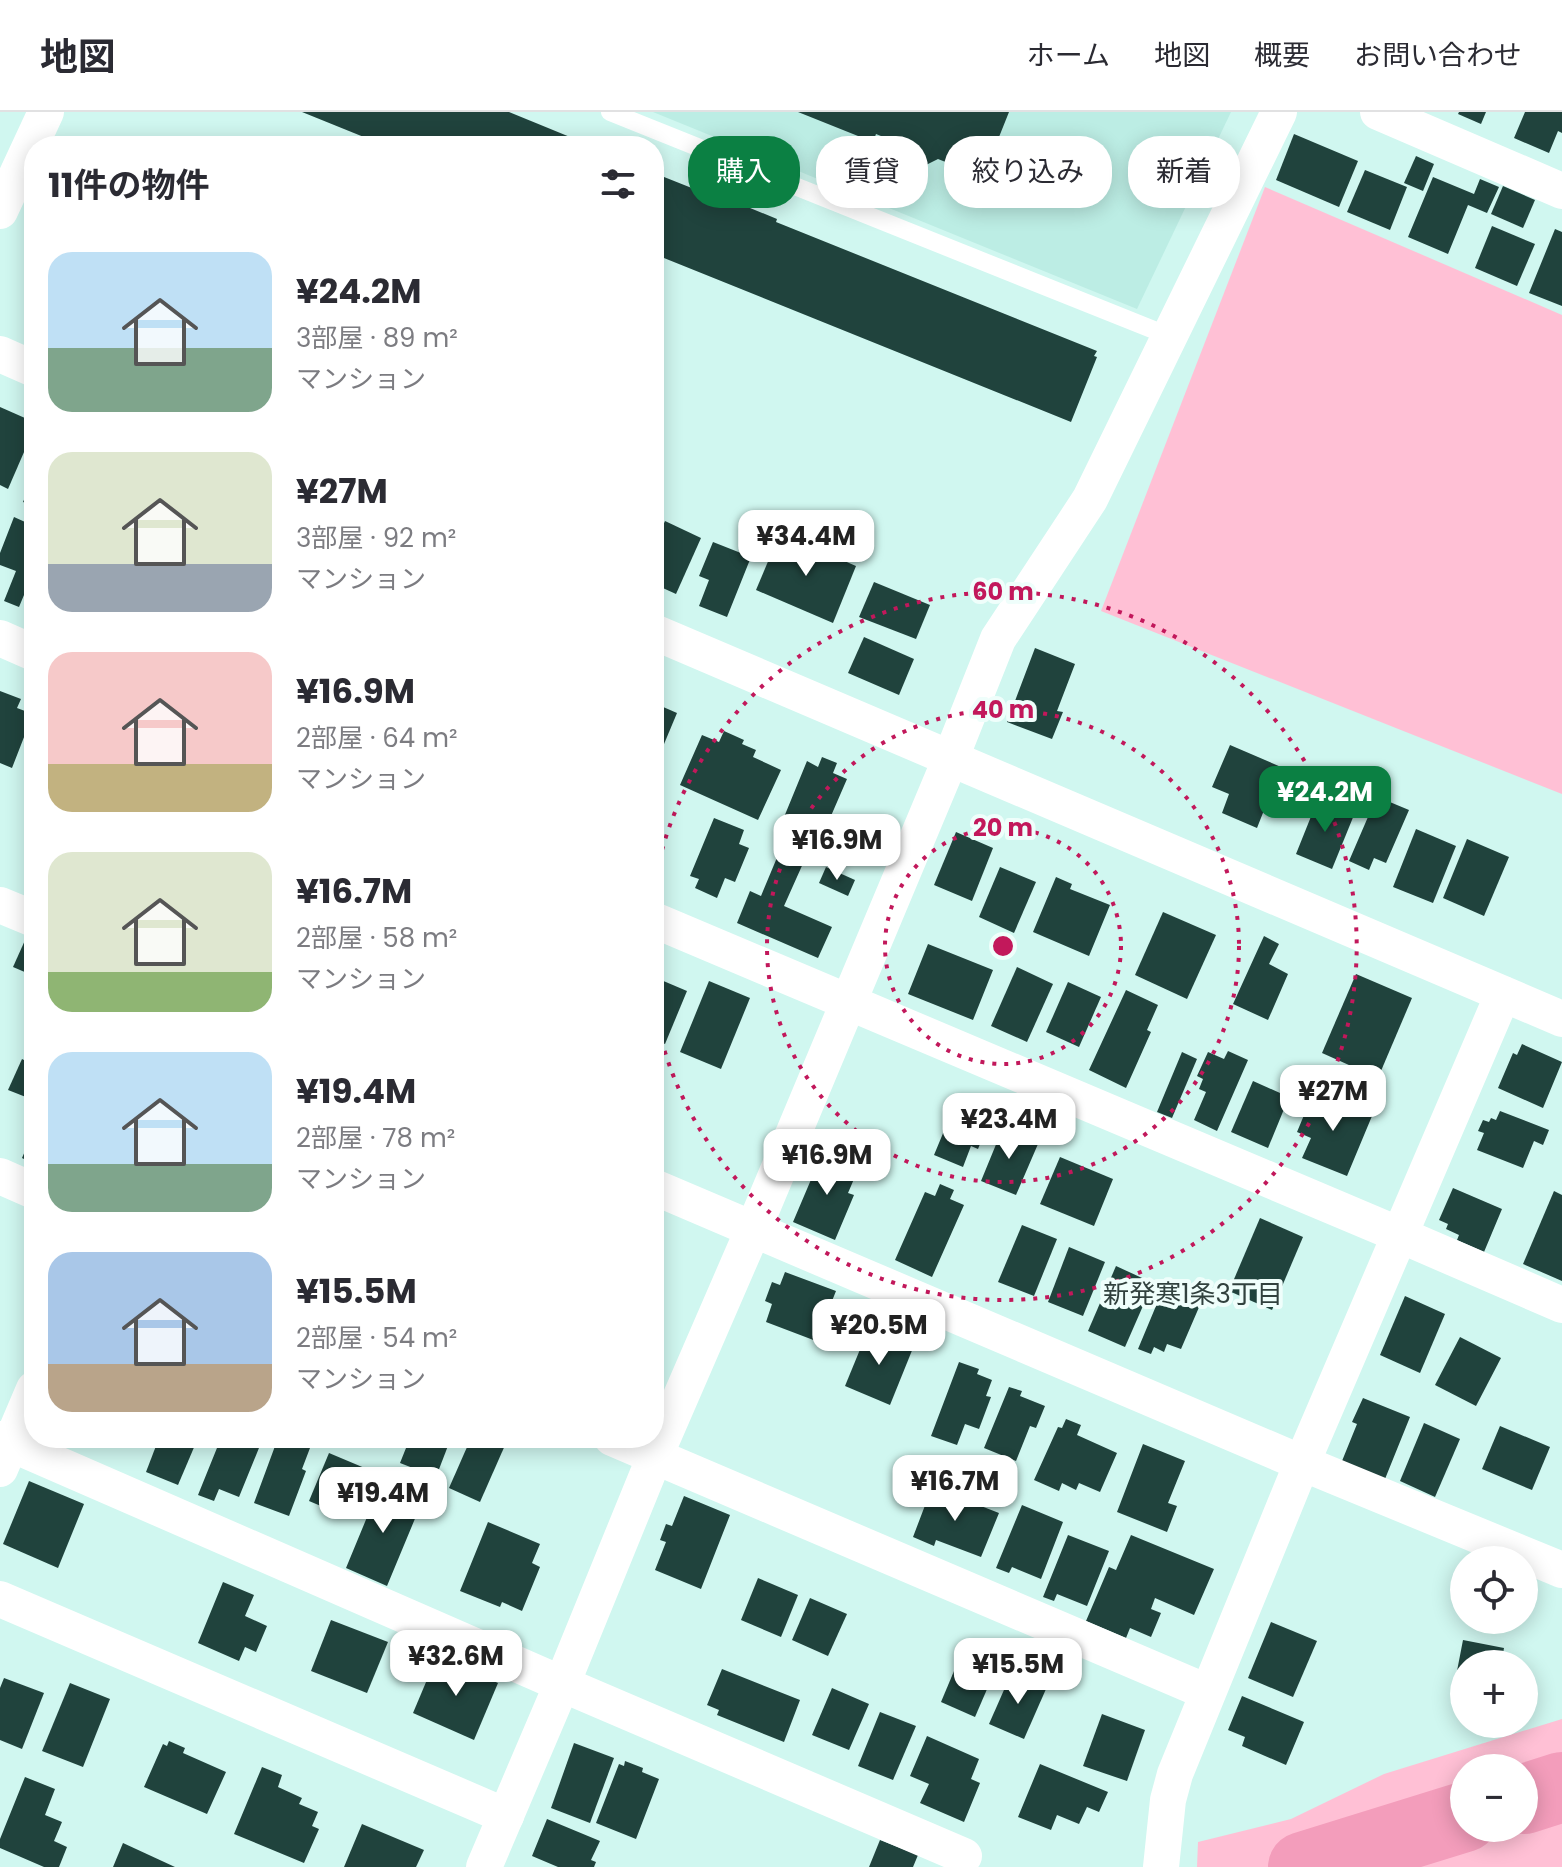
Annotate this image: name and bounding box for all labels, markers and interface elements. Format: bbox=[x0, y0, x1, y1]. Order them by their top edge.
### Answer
text: 地図 bbox=[40, 30, 116, 83]
text: ホーム bbox=[1027, 36, 1110, 75]
text: 地図 bbox=[1154, 36, 1210, 75]
text: 概要 bbox=[1254, 36, 1310, 75]
text: お問い合わせ bbox=[1354, 36, 1522, 75]
chip: 購入 bbox=[688, 136, 800, 208]
chip: 賃貸 bbox=[816, 136, 928, 208]
chip: 絞り込み bbox=[944, 136, 1112, 208]
chip: 新着 bbox=[1128, 136, 1240, 208]
text: 11件の物件 bbox=[48, 161, 210, 209]
icon: filters bbox=[596, 162, 640, 206]
text: ¥24.2M bbox=[296, 267, 421, 315]
icon: home bbox=[112, 284, 208, 380]
text: 3部屋 · 89 m² bbox=[296, 320, 458, 356]
text: マンション bbox=[296, 361, 426, 397]
text: ¥27M bbox=[296, 467, 388, 515]
icon: home bbox=[112, 484, 208, 580]
pin: ¥34.4M bbox=[741, 510, 871, 578]
text: ¥34.4M bbox=[756, 518, 856, 554]
text: 3部屋 · 92 m² bbox=[296, 520, 456, 556]
text: マンション bbox=[296, 561, 426, 597]
text: 60 m bbox=[972, 575, 1034, 608]
text: ¥16.9M bbox=[296, 667, 415, 715]
icon: home bbox=[112, 684, 208, 780]
text: 40 m bbox=[972, 693, 1034, 726]
text: 2部屋 · 64 m² bbox=[296, 720, 458, 756]
text: マンション bbox=[296, 761, 426, 797]
pin: ¥24.2M bbox=[1260, 766, 1390, 834]
text: ¥24.2M bbox=[1277, 774, 1373, 810]
text: 20 m bbox=[973, 811, 1033, 844]
pin: ¥16.9M bbox=[772, 814, 902, 882]
text: ¥16.9M bbox=[792, 822, 882, 858]
text: ¥16.7M bbox=[296, 867, 412, 915]
icon: home bbox=[112, 884, 208, 980]
text: 2部屋 · 58 m² bbox=[296, 920, 457, 956]
centre of rings bbox=[989, 932, 1017, 960]
text: マンション bbox=[296, 961, 426, 997]
pin: ¥27M bbox=[1286, 1065, 1380, 1133]
text: ¥19.4M bbox=[296, 1067, 416, 1115]
text: ¥27M bbox=[1298, 1073, 1368, 1109]
icon: home bbox=[112, 1084, 208, 1180]
pin: ¥23.4M bbox=[944, 1093, 1074, 1161]
text: ¥23.4M bbox=[961, 1101, 1057, 1137]
text: 2部屋 · 78 m² bbox=[296, 1120, 455, 1156]
pin: ¥16.9M bbox=[762, 1129, 892, 1197]
text: ¥16.9M bbox=[782, 1137, 872, 1173]
text: マンション bbox=[296, 1161, 426, 1197]
text: ¥15.5M bbox=[296, 1267, 417, 1315]
district label: 新発寒1条3丁目 bbox=[1103, 1276, 1283, 1312]
icon: home bbox=[112, 1284, 208, 1380]
pin: ¥20.5M bbox=[814, 1299, 944, 1367]
text: ¥20.5M bbox=[830, 1307, 928, 1343]
text: 2部屋 · 54 m² bbox=[296, 1320, 457, 1356]
text: マンション bbox=[296, 1361, 426, 1397]
pin: ¥16.7M bbox=[890, 1455, 1020, 1523]
text: ¥16.7M bbox=[911, 1463, 999, 1499]
pin: ¥19.4M bbox=[318, 1467, 448, 1535]
text: ¥19.4M bbox=[337, 1475, 429, 1511]
map controls bbox=[1450, 1546, 1538, 1842]
button: locate bbox=[1450, 1546, 1538, 1634]
pin: ¥32.6M bbox=[391, 1630, 521, 1698]
text: ¥32.6M bbox=[408, 1638, 504, 1674]
pin: ¥15.5M bbox=[953, 1638, 1083, 1706]
text: ¥15.5M bbox=[972, 1646, 1064, 1682]
button: + bbox=[1450, 1650, 1538, 1738]
button: − bbox=[1450, 1754, 1538, 1842]

